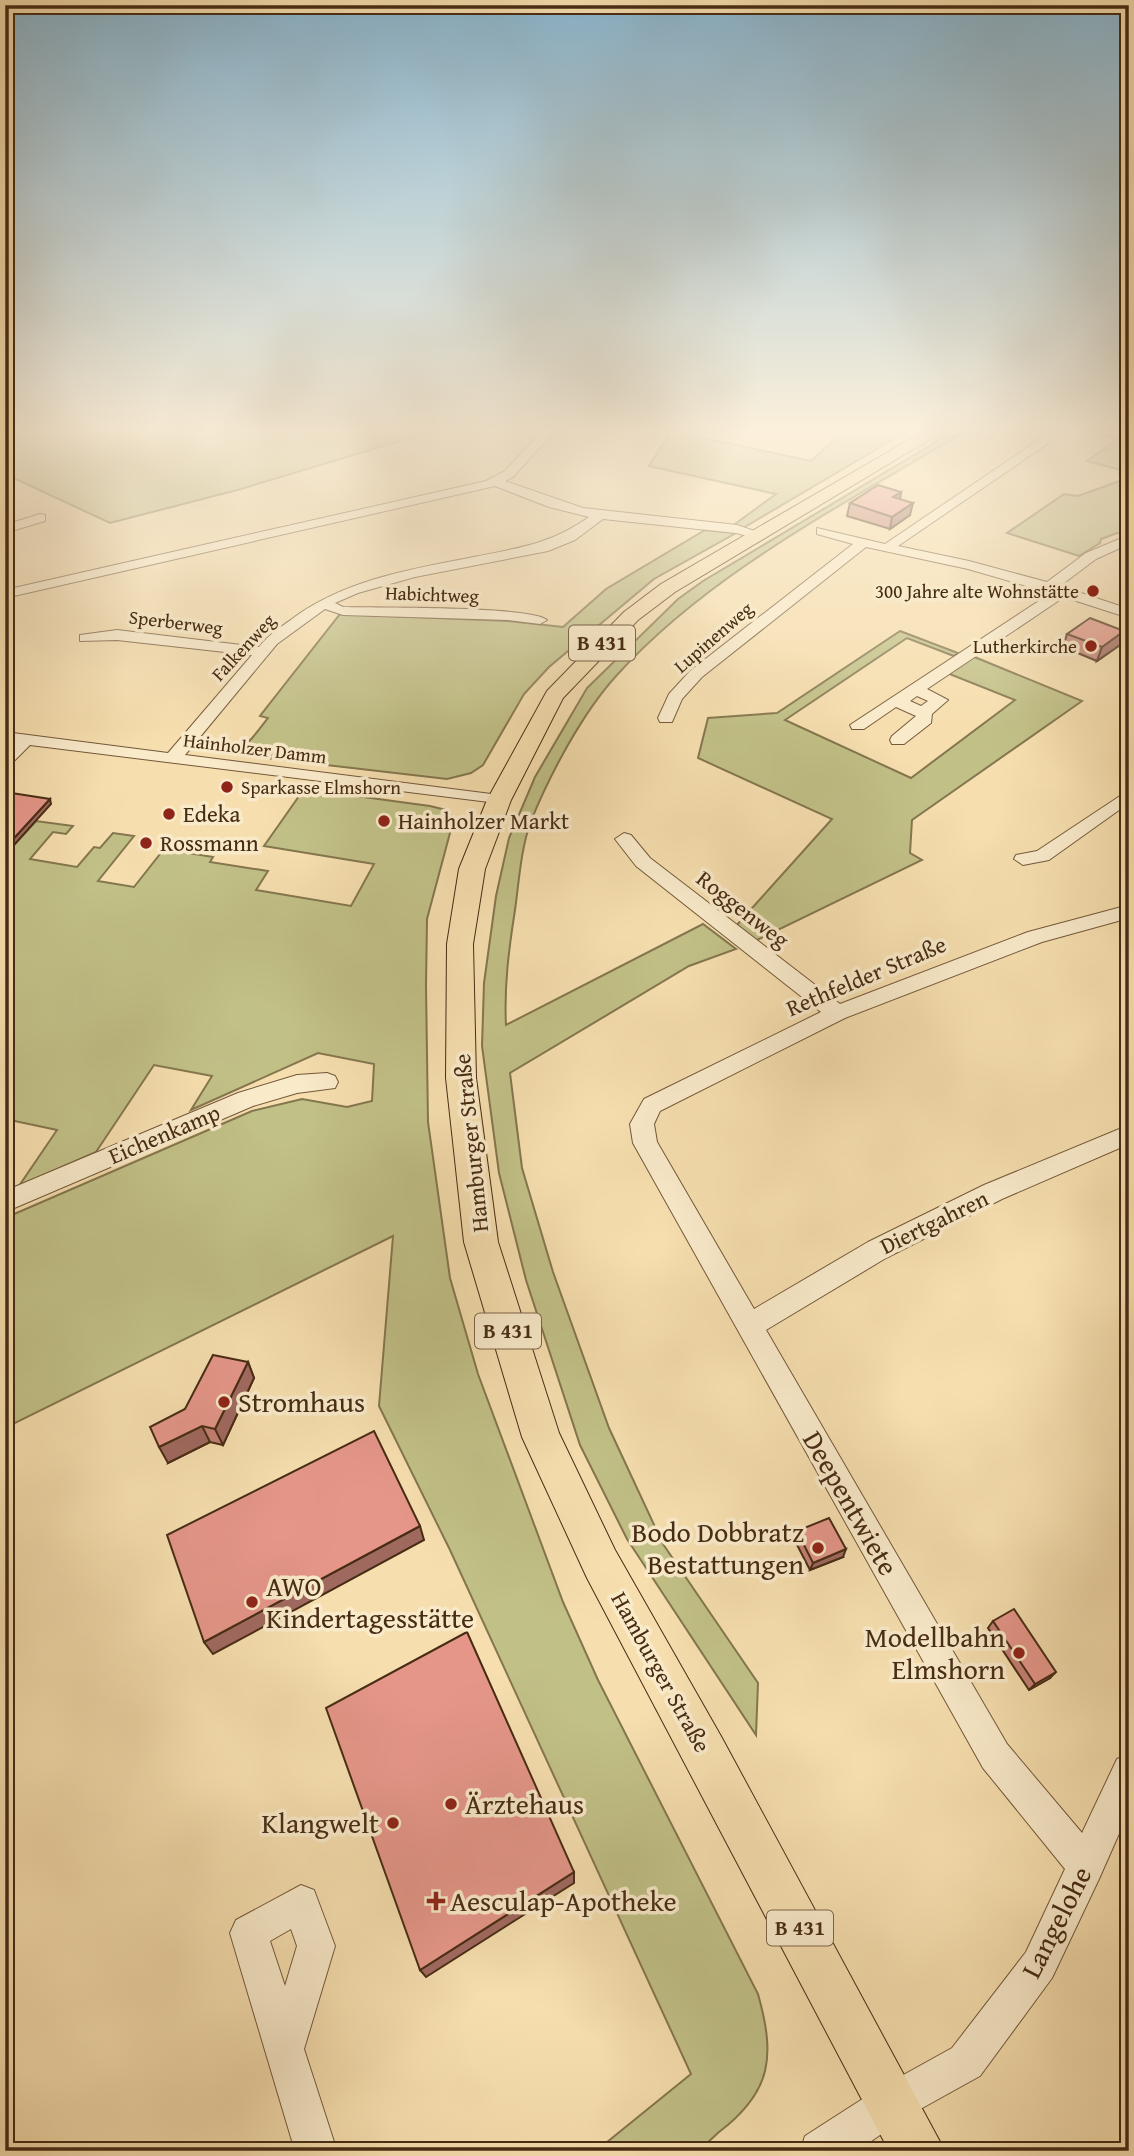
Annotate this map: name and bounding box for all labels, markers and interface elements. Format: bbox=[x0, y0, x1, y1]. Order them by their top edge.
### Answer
place label: 300 Jahre alte Wohnstätte bbox=[875, 577, 1079, 605]
street label: Habichtweg bbox=[385, 578, 480, 610]
marker: 300 Jahre alte Wohnstätte bbox=[1085, 583, 1101, 599]
street label: Lupinenweg bbox=[667, 594, 759, 679]
street label: Sperberweg bbox=[127, 602, 225, 642]
street label: Falkenweg bbox=[204, 607, 282, 687]
road number: B 431 bbox=[569, 626, 635, 660]
place label: Lutherkirche bbox=[973, 632, 1077, 660]
marker: Lutherkirche bbox=[1083, 638, 1099, 654]
street label: Hainholzer Damm bbox=[182, 725, 329, 771]
place label: Sparkasse Elmshorn bbox=[241, 773, 401, 801]
marker: Sparkasse Elmshorn bbox=[219, 779, 235, 795]
place label: Edeka bbox=[183, 797, 240, 830]
place label: Hainholzer Markt bbox=[398, 804, 569, 837]
marker: Edeka bbox=[161, 806, 177, 822]
marker: Hainholzer Markt bbox=[376, 813, 392, 829]
place label: Rossmann bbox=[160, 826, 259, 859]
marker: Rossmann bbox=[138, 835, 154, 851]
street label: Roggenweg bbox=[690, 862, 797, 956]
street label: Rethfelder Straße bbox=[781, 927, 951, 1024]
street label: Hamburger Straße bbox=[445, 1052, 496, 1234]
street label: Eichenkamp bbox=[103, 1095, 225, 1172]
street label: Diertgahren bbox=[874, 1181, 994, 1262]
road number: B 431 bbox=[475, 1314, 541, 1348]
place label: Stromhaus bbox=[238, 1381, 365, 1422]
marker: Stromhaus bbox=[216, 1394, 232, 1410]
street label: Deepentwiete bbox=[793, 1423, 909, 1583]
place label: Bodo Dobbratz Bestattungen bbox=[632, 1511, 804, 1584]
marker: Bodo Dobbratz Bestattungen bbox=[810, 1540, 826, 1556]
place label: AWO Kindertagesstätte bbox=[266, 1565, 474, 1638]
street label: Hamburger Straße bbox=[604, 1585, 719, 1758]
marker: AWO Kindertagesstätte bbox=[244, 1594, 260, 1610]
place label: Modellbahn Elmshorn bbox=[865, 1616, 1005, 1689]
marker: Modellbahn Elmshorn bbox=[1011, 1645, 1027, 1661]
place label: Ärztehaus bbox=[465, 1783, 584, 1824]
marker: Ärztehaus bbox=[443, 1796, 459, 1812]
place label: Klangwelt bbox=[261, 1802, 379, 1843]
marker: Klangwelt bbox=[385, 1815, 401, 1831]
street label: Langelohe bbox=[1010, 1859, 1101, 1985]
place label: Aesculap-Apotheke bbox=[450, 1880, 677, 1921]
marker: Aesculap-Apotheke bbox=[428, 1893, 444, 1909]
road number: B 431 bbox=[767, 1910, 833, 1946]

